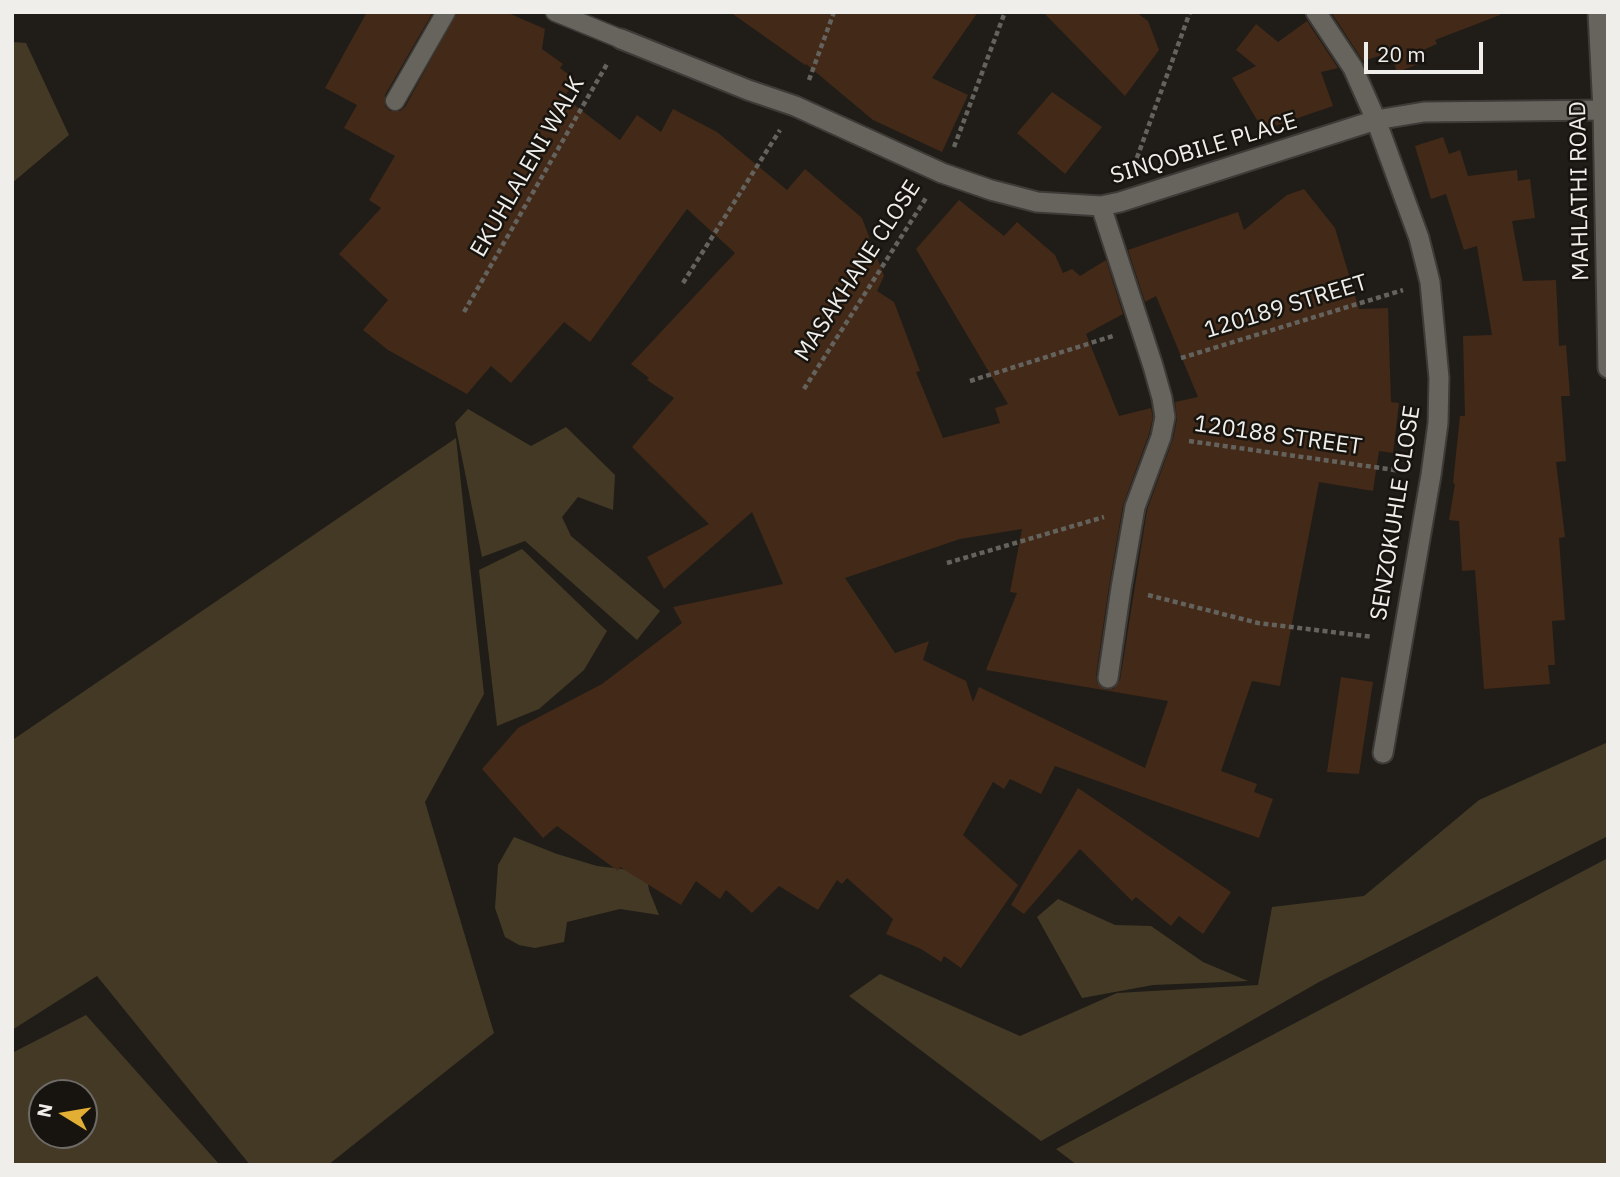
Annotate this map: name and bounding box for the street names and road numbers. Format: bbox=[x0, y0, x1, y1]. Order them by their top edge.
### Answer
street label: EKUHLALENI WALK bbox=[465, 72, 591, 262]
street label: MAHLATHI ROAD bbox=[1565, 101, 1595, 281]
street label: SINQOBILE PLACE bbox=[1107, 107, 1301, 191]
street label: MASAKHANE CLOSE bbox=[789, 175, 927, 367]
street label: 120189 STREET bbox=[1201, 269, 1371, 345]
street label: SENZOKUHLE CLOSE bbox=[1365, 404, 1427, 622]
street label: 120188 STREET bbox=[1192, 411, 1364, 461]

